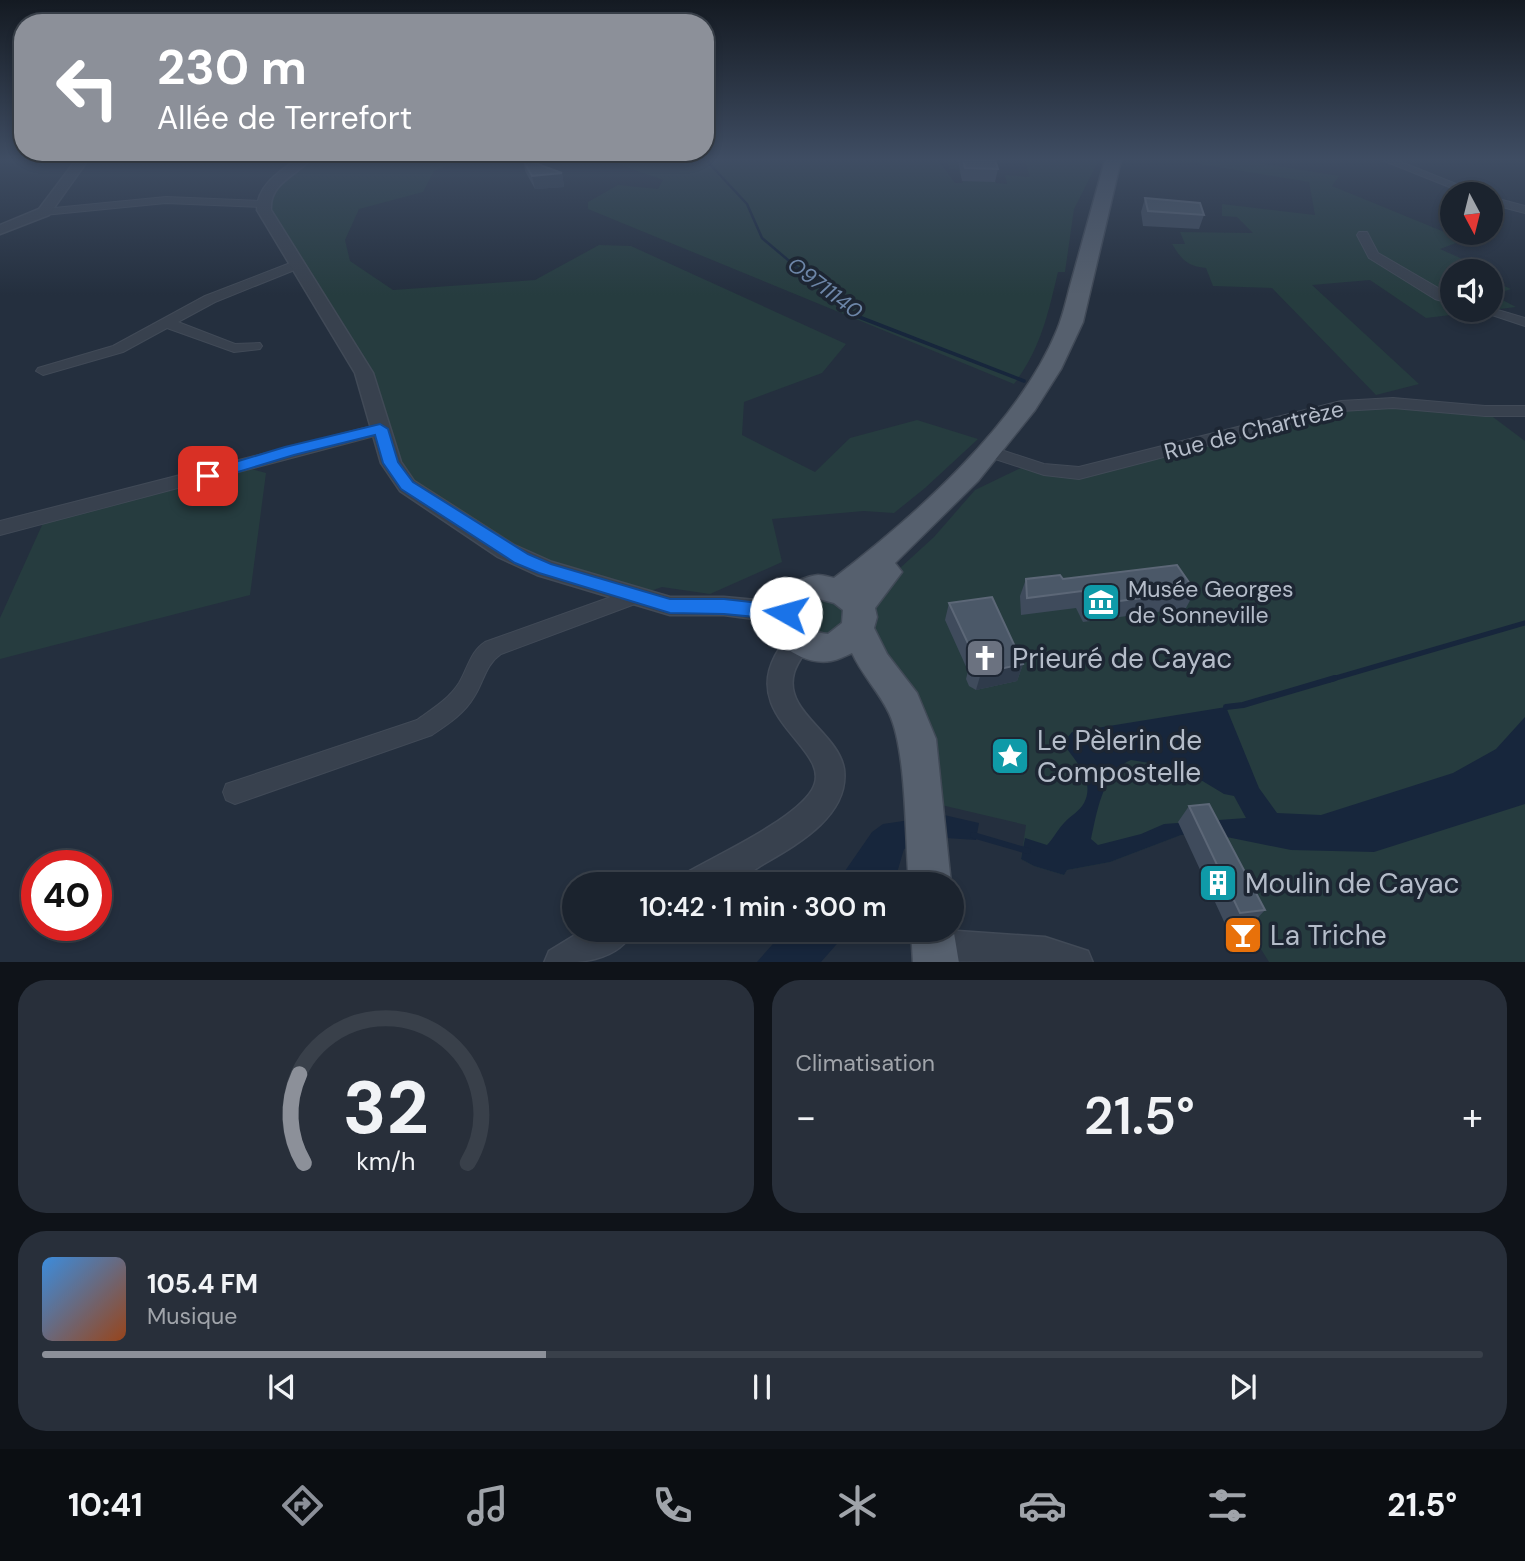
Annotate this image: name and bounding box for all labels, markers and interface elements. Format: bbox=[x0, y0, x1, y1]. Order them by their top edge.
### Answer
text: 230 m bbox=[157, 35, 307, 99]
icon: left bbox=[42, 42, 133, 133]
text: Allée de Terrefort bbox=[157, 97, 412, 139]
north arrow bbox=[1440, 182, 1503, 245]
map controls bbox=[1440, 182, 1503, 322]
water label: O9711140 bbox=[782, 251, 868, 325]
button: sound bbox=[1440, 259, 1503, 322]
street label: Rue de Chartrèze bbox=[1161, 393, 1347, 467]
pin bbox=[178, 446, 238, 506]
icon: arrive bbox=[189, 457, 227, 495]
place label: Musée Georges de Sonneville bbox=[1128, 574, 1294, 630]
position arrow bbox=[749, 576, 823, 650]
museum icon: Musée Georges de Sonneville bbox=[1080, 581, 1122, 623]
church icon: Prieuré de Cayac bbox=[964, 637, 1006, 679]
place label: Prieuré de Cayac bbox=[1012, 640, 1232, 677]
place label: Le Pèlerin de Compostelle bbox=[1037, 722, 1202, 791]
place icon: Le Pèlerin de Compostelle bbox=[989, 735, 1031, 777]
speed limit sign: 40 bbox=[21, 850, 112, 941]
building icon: Moulin de Cayac bbox=[1197, 862, 1239, 904]
place label: Moulin de Cayac bbox=[1245, 865, 1459, 902]
text: 10:42 · 1 min · 300 m bbox=[640, 890, 886, 924]
bar icon: La Triche bbox=[1222, 914, 1264, 956]
place label: La Triche bbox=[1270, 917, 1387, 954]
text: Climatisation bbox=[796, 1048, 935, 1078]
text: 32 bbox=[343, 1061, 429, 1156]
text: 21.5° bbox=[1084, 1082, 1195, 1150]
text: − bbox=[796, 1092, 816, 1142]
text: + bbox=[1462, 1092, 1483, 1142]
text: km/h bbox=[356, 1144, 415, 1177]
text: 105.4 FM bbox=[147, 1267, 258, 1301]
text: Musique bbox=[147, 1301, 237, 1331]
icon: previous bbox=[263, 1368, 301, 1406]
icon: pause bbox=[743, 1368, 781, 1406]
icon: next bbox=[1224, 1368, 1262, 1406]
icon: directions bbox=[278, 1481, 327, 1530]
icon: music bbox=[463, 1481, 512, 1530]
icon: phone bbox=[648, 1481, 697, 1530]
icon: climate bbox=[833, 1481, 882, 1530]
icon: car bbox=[1018, 1481, 1067, 1530]
icon: filters bbox=[1203, 1481, 1252, 1530]
text: 10:41 bbox=[68, 1484, 143, 1526]
text: 21.5° bbox=[1387, 1484, 1457, 1526]

